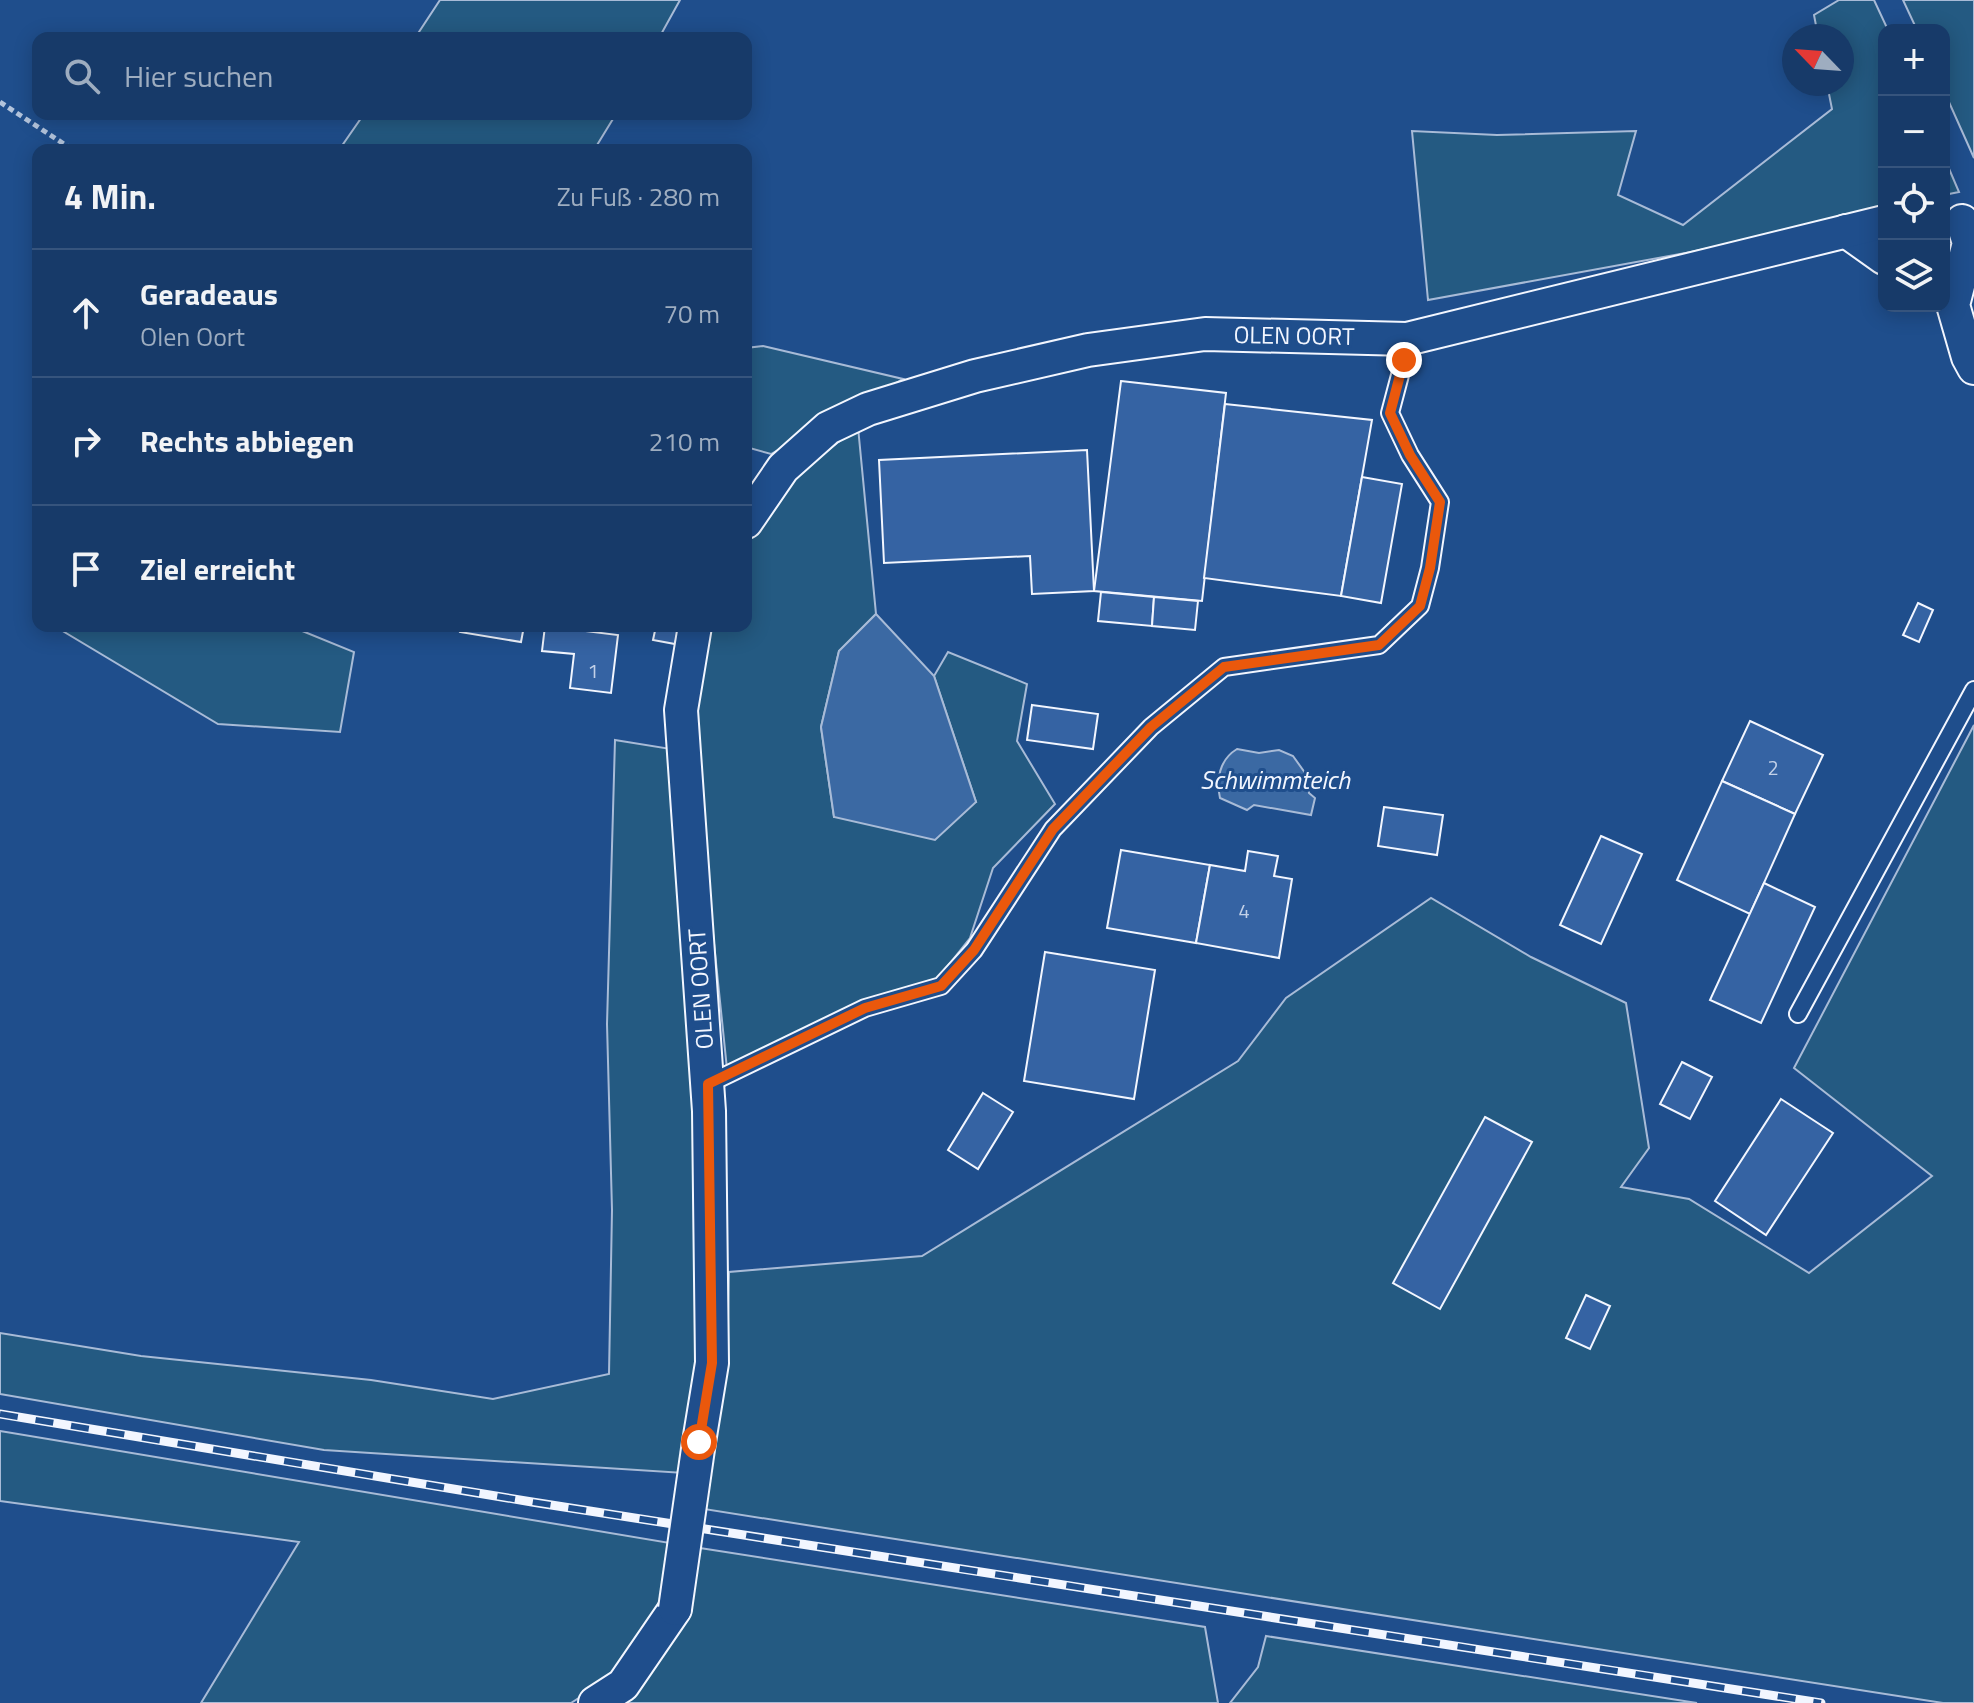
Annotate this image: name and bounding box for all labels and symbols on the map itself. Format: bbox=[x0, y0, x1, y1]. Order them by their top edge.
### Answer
north arrow bbox=[1782, 24, 1854, 96]
street label: OLEN OORT bbox=[1233, 316, 1355, 354]
route end bbox=[1386, 342, 1422, 378]
house number: 1 bbox=[587, 655, 599, 686]
house number: 2 bbox=[1767, 752, 1779, 783]
water label: Schwimmteich bbox=[1200, 760, 1351, 799]
house number: 4 bbox=[1238, 895, 1250, 926]
street label: OLEN OORT bbox=[678, 927, 722, 1051]
route start bbox=[681, 1424, 717, 1460]

